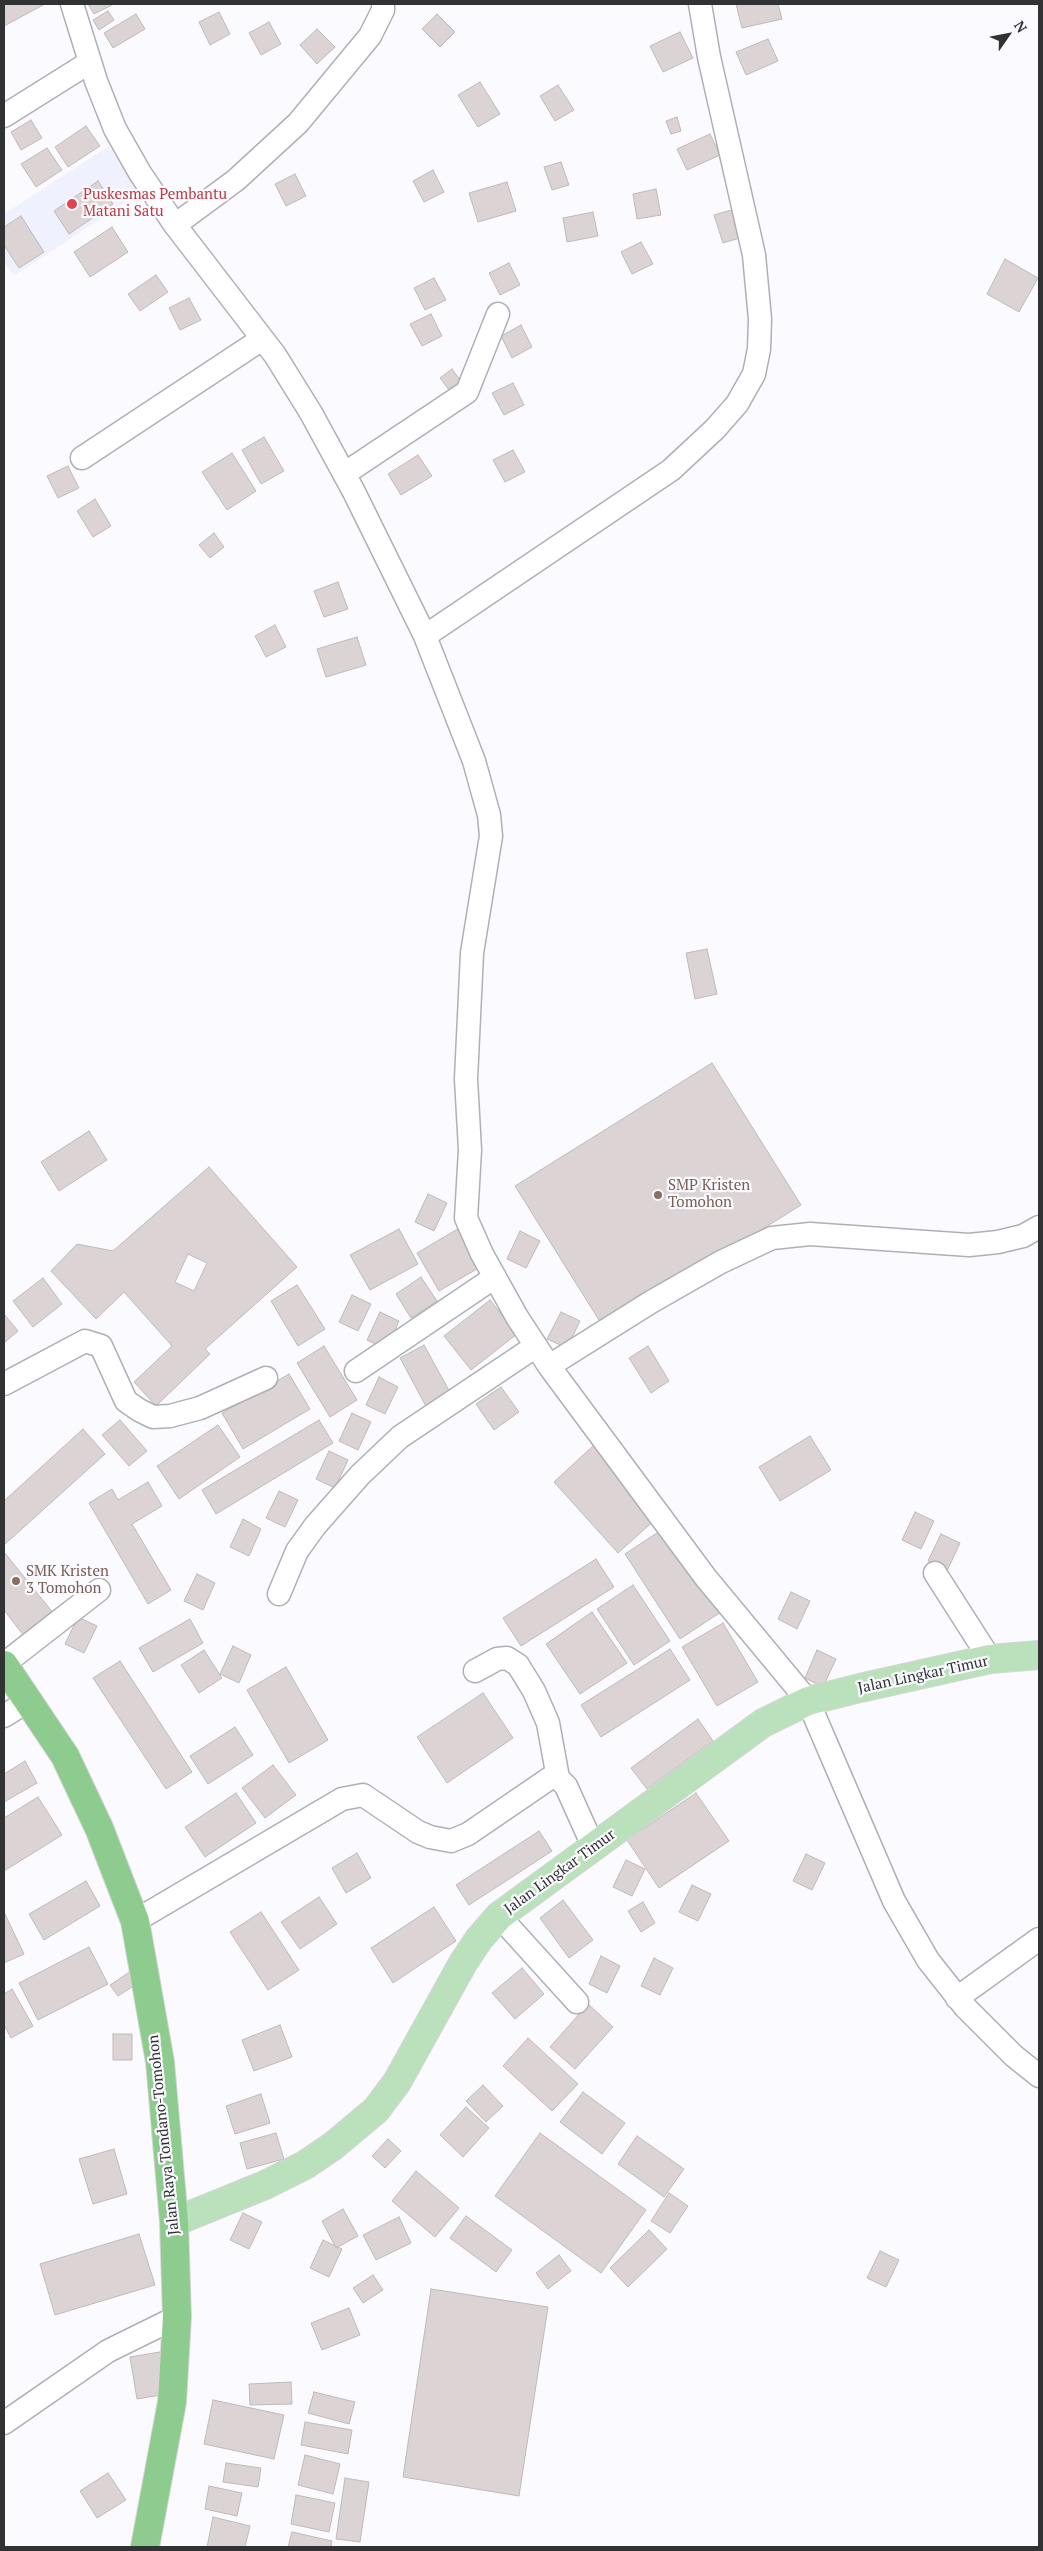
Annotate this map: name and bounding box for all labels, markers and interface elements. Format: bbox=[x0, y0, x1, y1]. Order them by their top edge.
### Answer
north arrow bbox=[983, 10, 1033, 60]
text: N bbox=[1010, 17, 1032, 36]
place label: Puskesmas Pembantu Matani Satu bbox=[83, 186, 227, 221]
marker: Puskesmas Pembantu Matani Satu bbox=[65, 197, 79, 211]
place label: SMP Kristen Tomohon bbox=[668, 1177, 750, 1212]
marker: SMP Kristen Tomohon bbox=[652, 1189, 664, 1201]
place label: SMK Kristen 3 Tomohon bbox=[26, 1563, 109, 1598]
marker: SMK Kristen 3 Tomohon bbox=[10, 1575, 22, 1587]
street label: Jalan Lingkar Timur bbox=[856, 1652, 990, 1698]
street label: Jalan Lingkar Timur bbox=[501, 1826, 619, 1918]
street label: Jalan Raya Tondano-Tomohon bbox=[145, 2034, 183, 2236]

